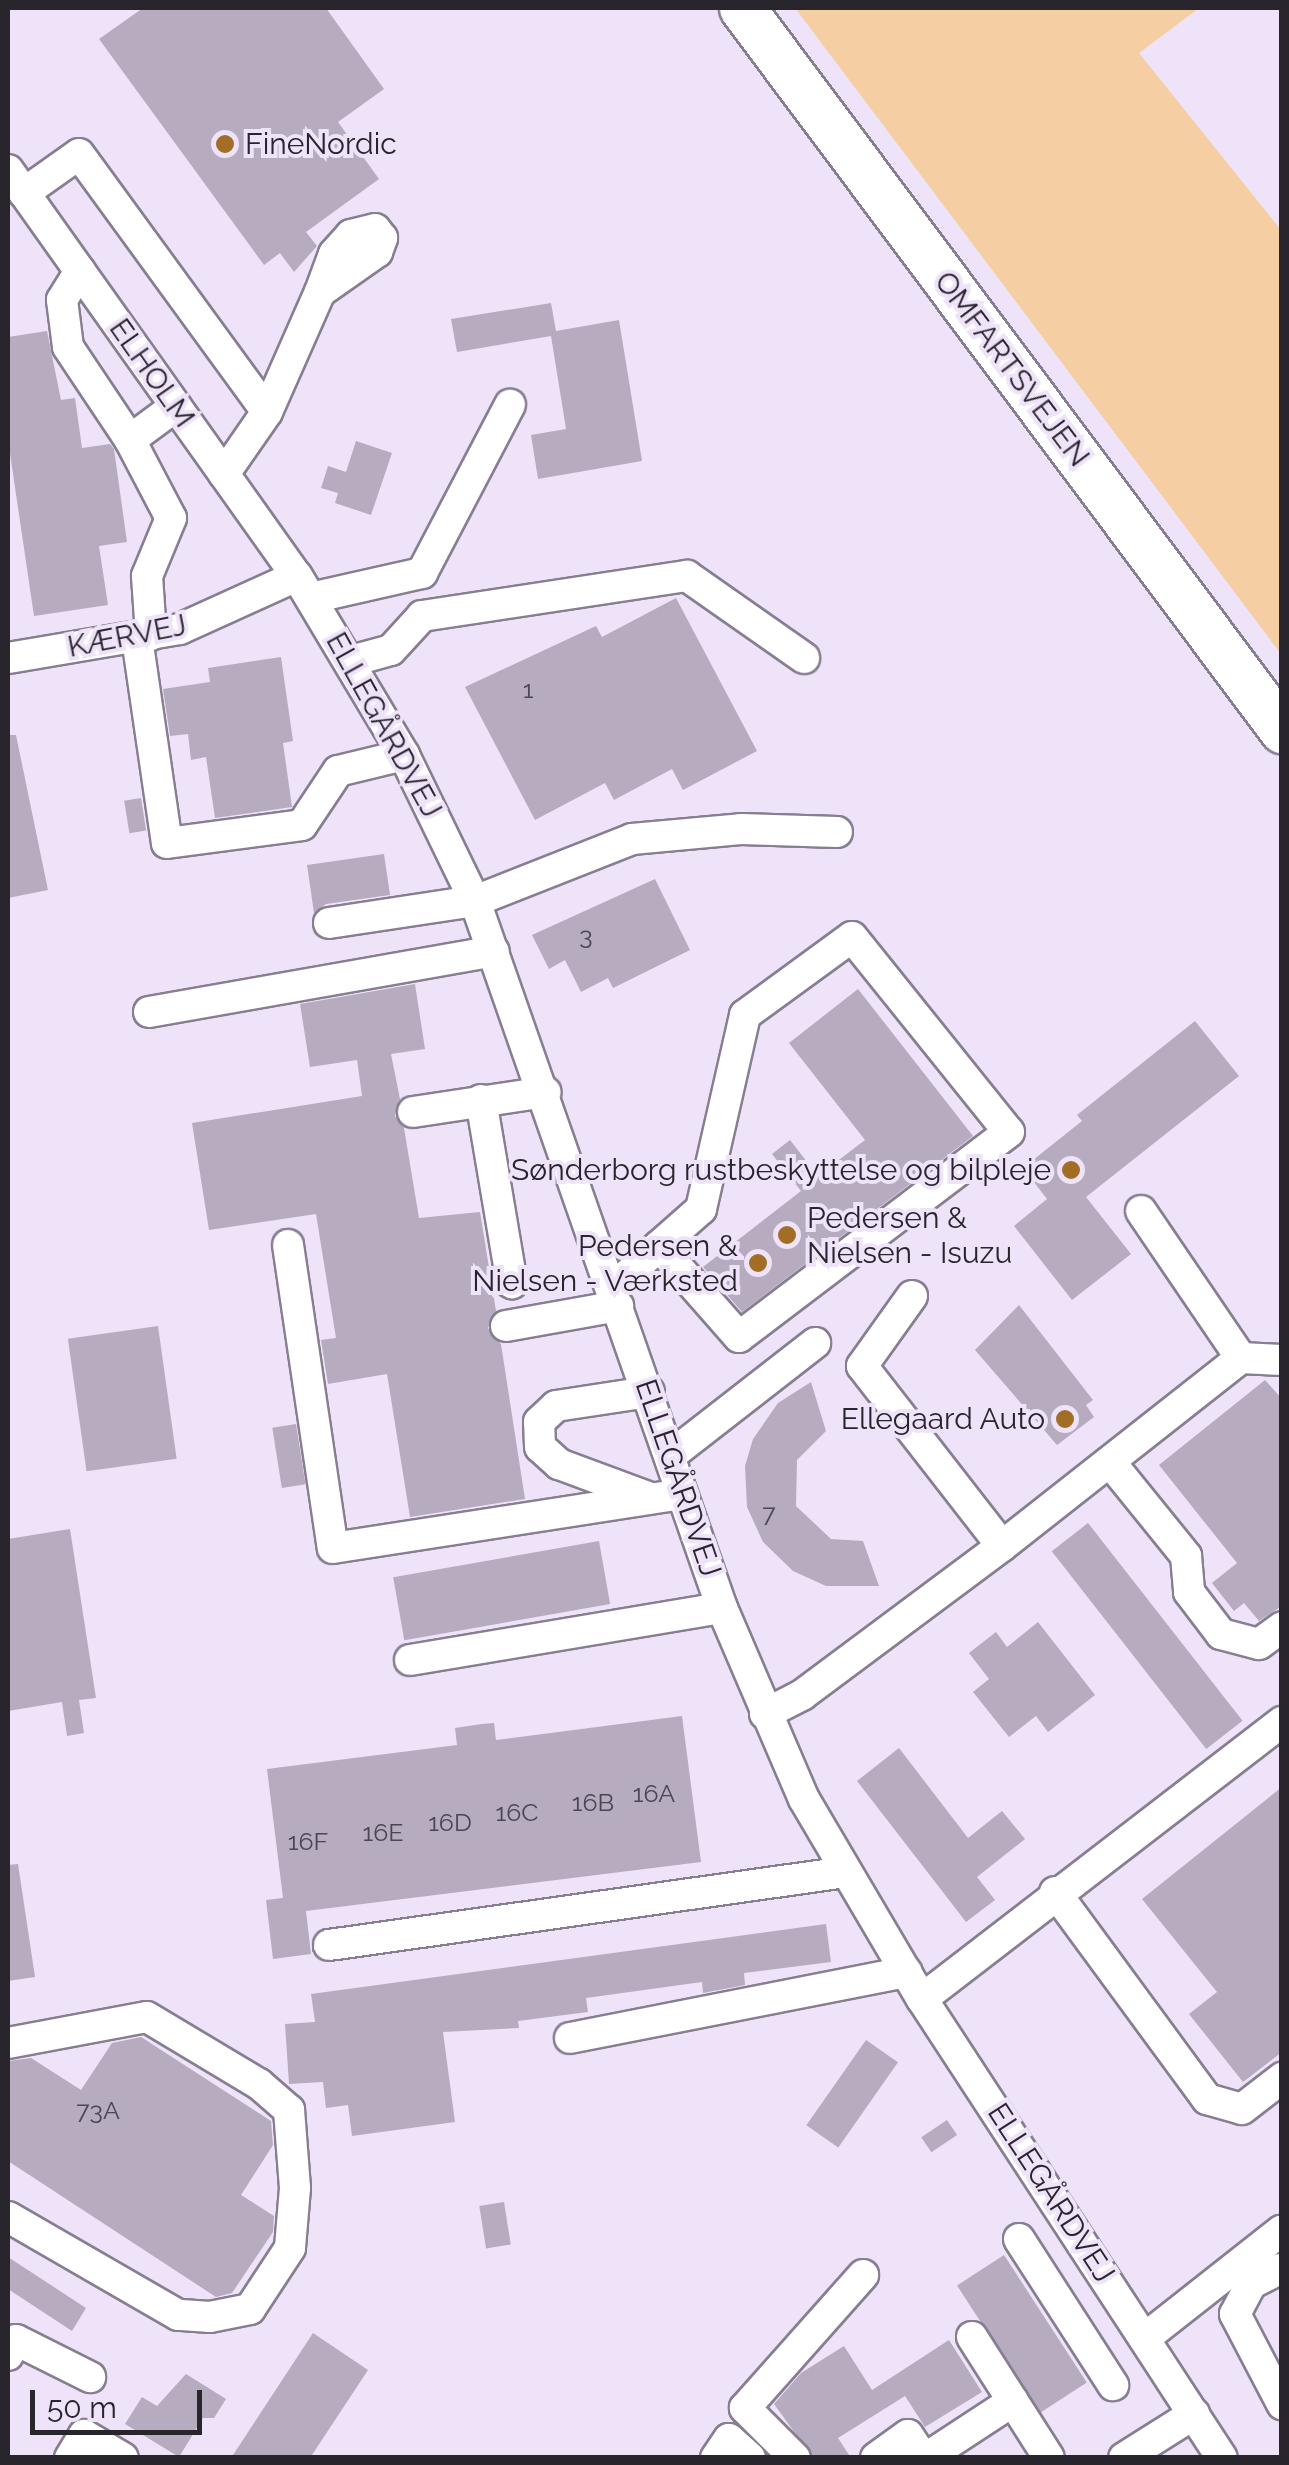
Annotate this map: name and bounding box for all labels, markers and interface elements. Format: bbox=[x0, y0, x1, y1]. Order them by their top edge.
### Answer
place label: FineNordic bbox=[245, 126, 397, 162]
marker: FineNordic bbox=[214, 133, 236, 155]
street label: OMFARTSVEJEN bbox=[927, 264, 1097, 474]
street label: ELHOLM bbox=[102, 312, 202, 434]
street label: KÆRVEJ bbox=[65, 607, 189, 665]
street label: ELLEGÅRDVEJ bbox=[318, 626, 450, 824]
house number: 1 bbox=[523, 674, 533, 704]
house number: 3 bbox=[579, 920, 593, 950]
place label: Sønderborg rustbeskyttelse og bilpleje bbox=[511, 1152, 1051, 1188]
marker: Sønderborg rustbeskyttelse og bilpleje bbox=[1060, 1159, 1082, 1181]
place label: Pedersen & Nielsen - Isuzu bbox=[807, 1200, 1012, 1270]
marker: Pedersen & Nielsen - Isuzu bbox=[776, 1224, 798, 1246]
place label: Pedersen & Nielsen - Værksted bbox=[471, 1228, 738, 1298]
marker: Pedersen & Nielsen - Værksted bbox=[747, 1252, 769, 1274]
street label: ELLEGÅRDVEJ bbox=[627, 1375, 729, 1581]
place label: Ellegaard Auto bbox=[840, 1401, 1045, 1437]
marker: Ellegaard Auto bbox=[1054, 1408, 1076, 1430]
house number: 7 bbox=[762, 1498, 776, 1528]
house number: 16A bbox=[633, 1778, 675, 1808]
house number: 16B bbox=[572, 1787, 614, 1817]
house number: 16C bbox=[496, 1797, 538, 1827]
house number: 16D bbox=[428, 1807, 472, 1837]
house number: 16E bbox=[363, 1817, 403, 1847]
house number: 16F bbox=[288, 1826, 328, 1856]
house number: 73A bbox=[76, 2095, 120, 2125]
street label: ELLEGÅRDVEJ bbox=[980, 2097, 1122, 2289]
scale bar bbox=[35, 2370, 208, 2432]
text: 50 m bbox=[47, 2390, 117, 2425]

